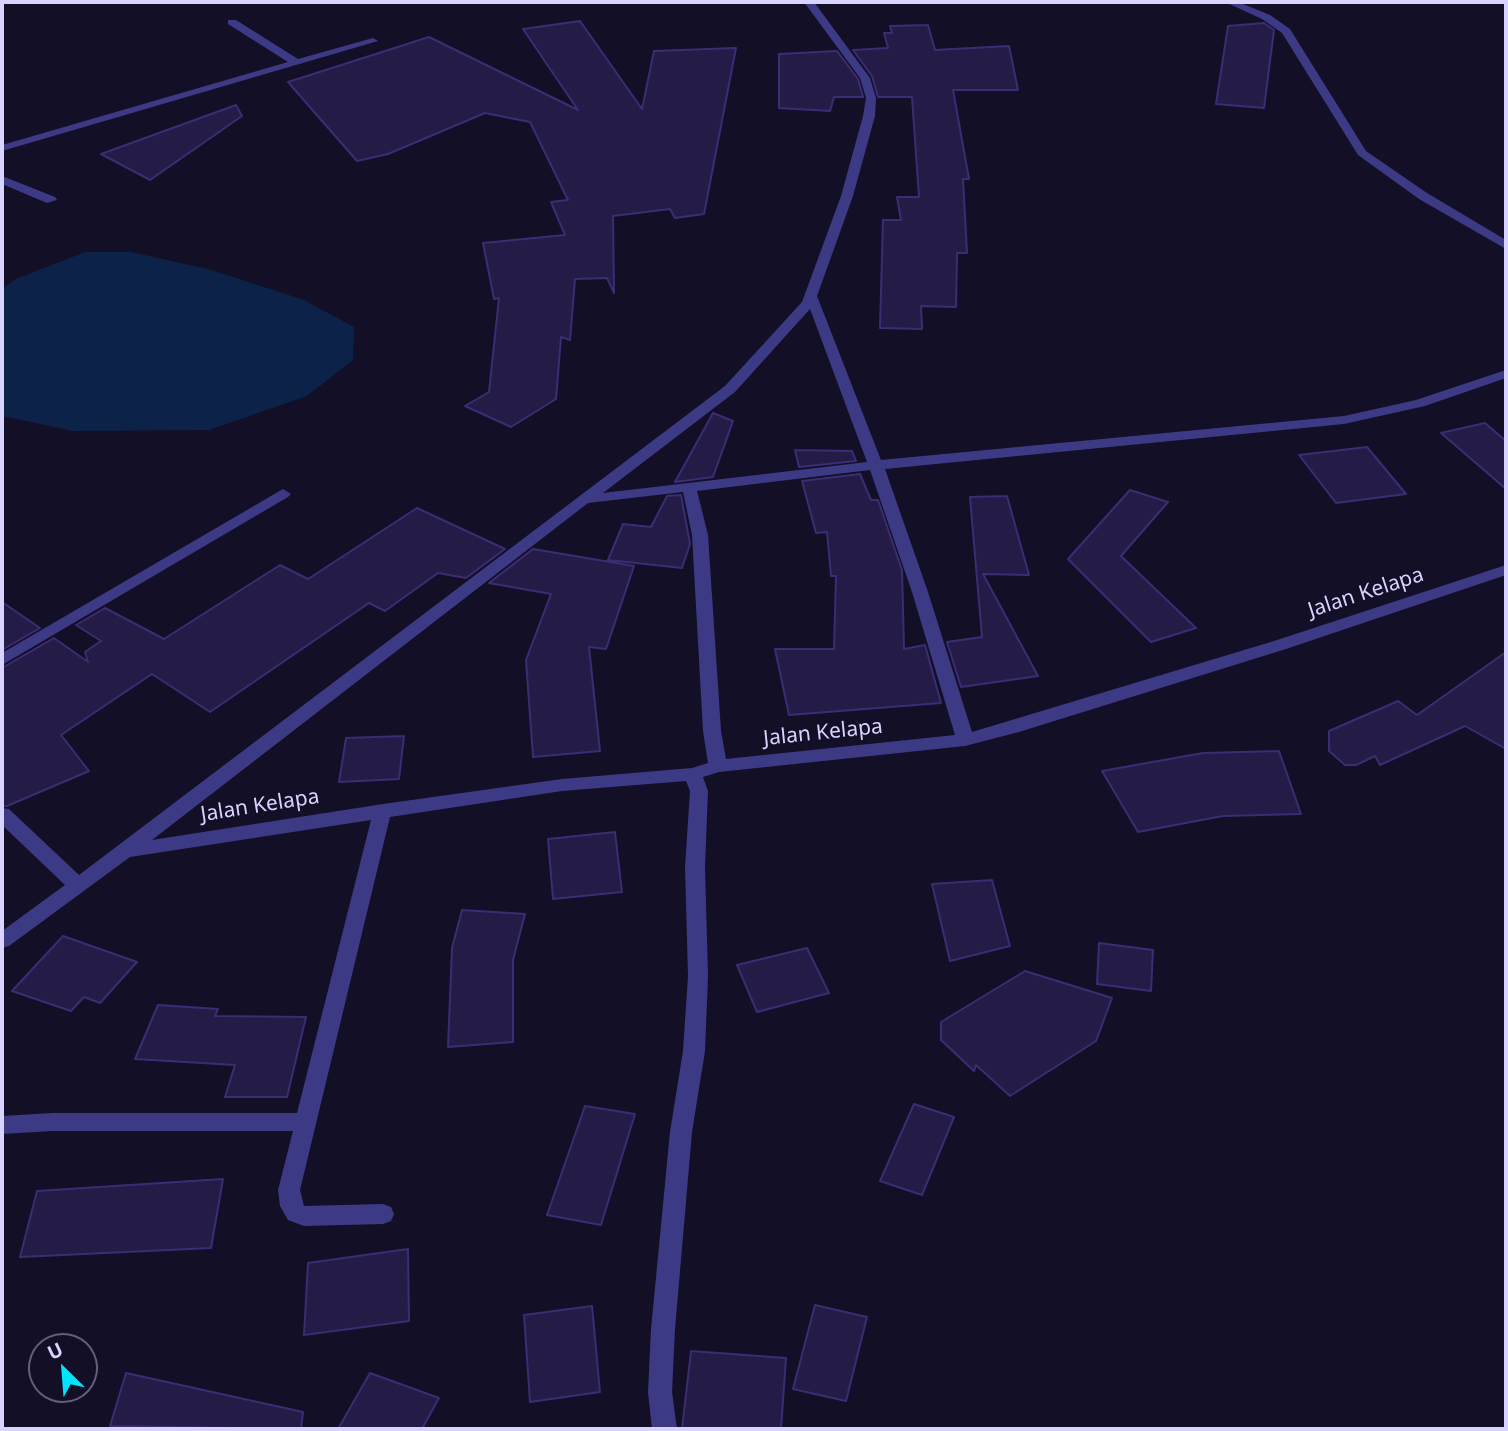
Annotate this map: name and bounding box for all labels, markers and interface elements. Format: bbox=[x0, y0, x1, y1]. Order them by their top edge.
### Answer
street label: Jalan Kelapa bbox=[1305, 562, 1427, 624]
street label: Jalan Kelapa bbox=[762, 714, 884, 752]
street label: Jalan Kelapa bbox=[199, 784, 321, 828]
north arrow bbox=[28, 1333, 98, 1403]
text: U bbox=[43, 1336, 67, 1366]

